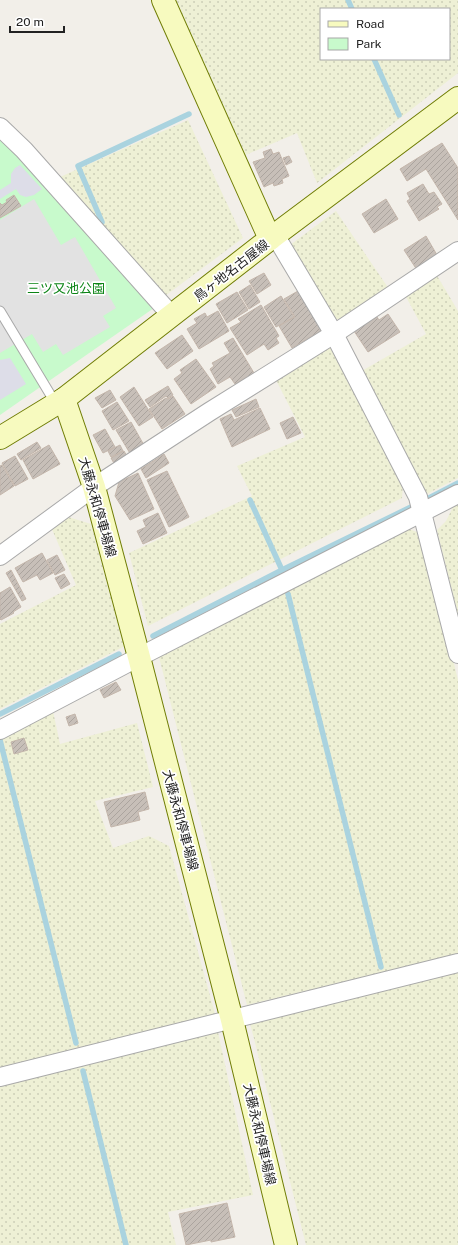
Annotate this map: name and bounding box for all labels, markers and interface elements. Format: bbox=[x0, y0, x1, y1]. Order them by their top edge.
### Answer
scale bar bbox=[10, 8, 64, 34]
legend bbox=[320, 8, 450, 60]
text: 20 m bbox=[16, 15, 44, 29]
text: Road bbox=[356, 17, 384, 31]
text: Park bbox=[356, 37, 382, 51]
street label: 鳥ヶ地名古屋線 bbox=[191, 236, 272, 304]
park label: 三ツ又池公園 bbox=[27, 281, 105, 296]
street label: 大藤永和停車場線 bbox=[76, 455, 119, 559]
street label: 大藤永和停車場線 bbox=[160, 768, 201, 872]
street label: 大藤永和停車場線 bbox=[241, 1082, 279, 1186]

